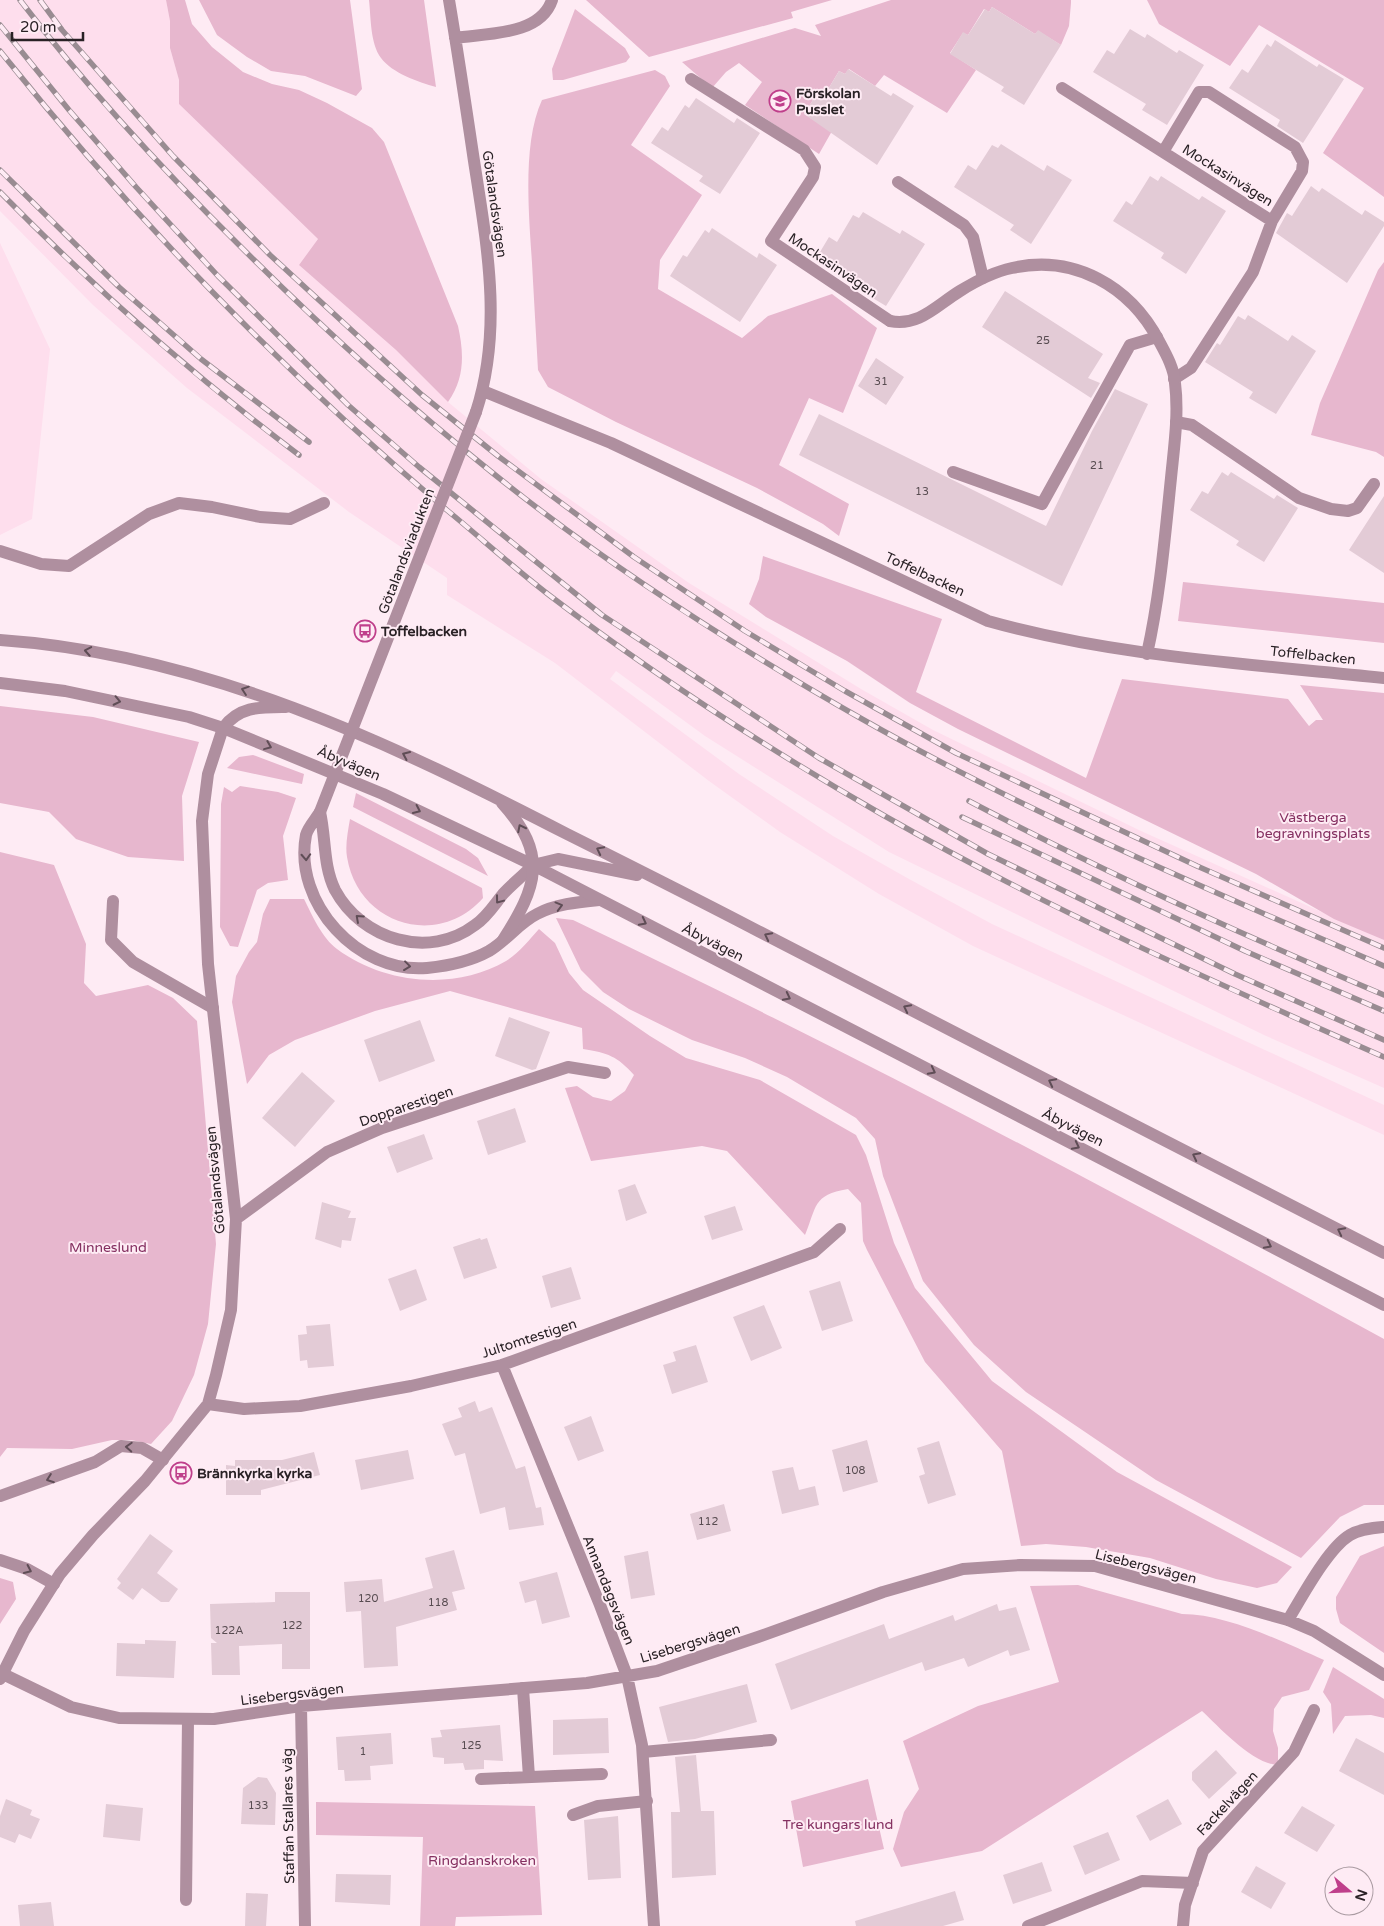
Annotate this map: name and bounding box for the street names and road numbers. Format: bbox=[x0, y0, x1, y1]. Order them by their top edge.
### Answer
street label: Mockasinvägen bbox=[1179, 141, 1276, 210]
street label: Götalandsvägen bbox=[479, 149, 510, 259]
street label: Mockasinvägen bbox=[785, 229, 880, 301]
street label: Götalandsviadukten bbox=[375, 486, 438, 616]
street label: Toffelbacken bbox=[882, 549, 967, 600]
street label: Toffelbacken bbox=[1269, 643, 1357, 668]
street label: Åbyvägen bbox=[315, 743, 383, 784]
street label: Åbyvägen bbox=[679, 920, 747, 965]
street label: Dopparestigen bbox=[357, 1082, 455, 1130]
street label: Åbyvägen bbox=[1039, 1105, 1107, 1150]
street label: Götalandsvägen bbox=[202, 1125, 229, 1235]
street label: Jultomtestigen bbox=[479, 1315, 579, 1362]
street label: Annandagsvägen bbox=[579, 1533, 638, 1647]
street label: Lisebergsvägen bbox=[1093, 1546, 1198, 1587]
street label: Lisebergsvägen bbox=[638, 1620, 742, 1667]
street label: Lisebergsvägen bbox=[239, 1680, 345, 1709]
street label: Staffan Stallares väg bbox=[279, 1748, 298, 1884]
street label: Fackelvägen bbox=[1193, 1767, 1262, 1839]

